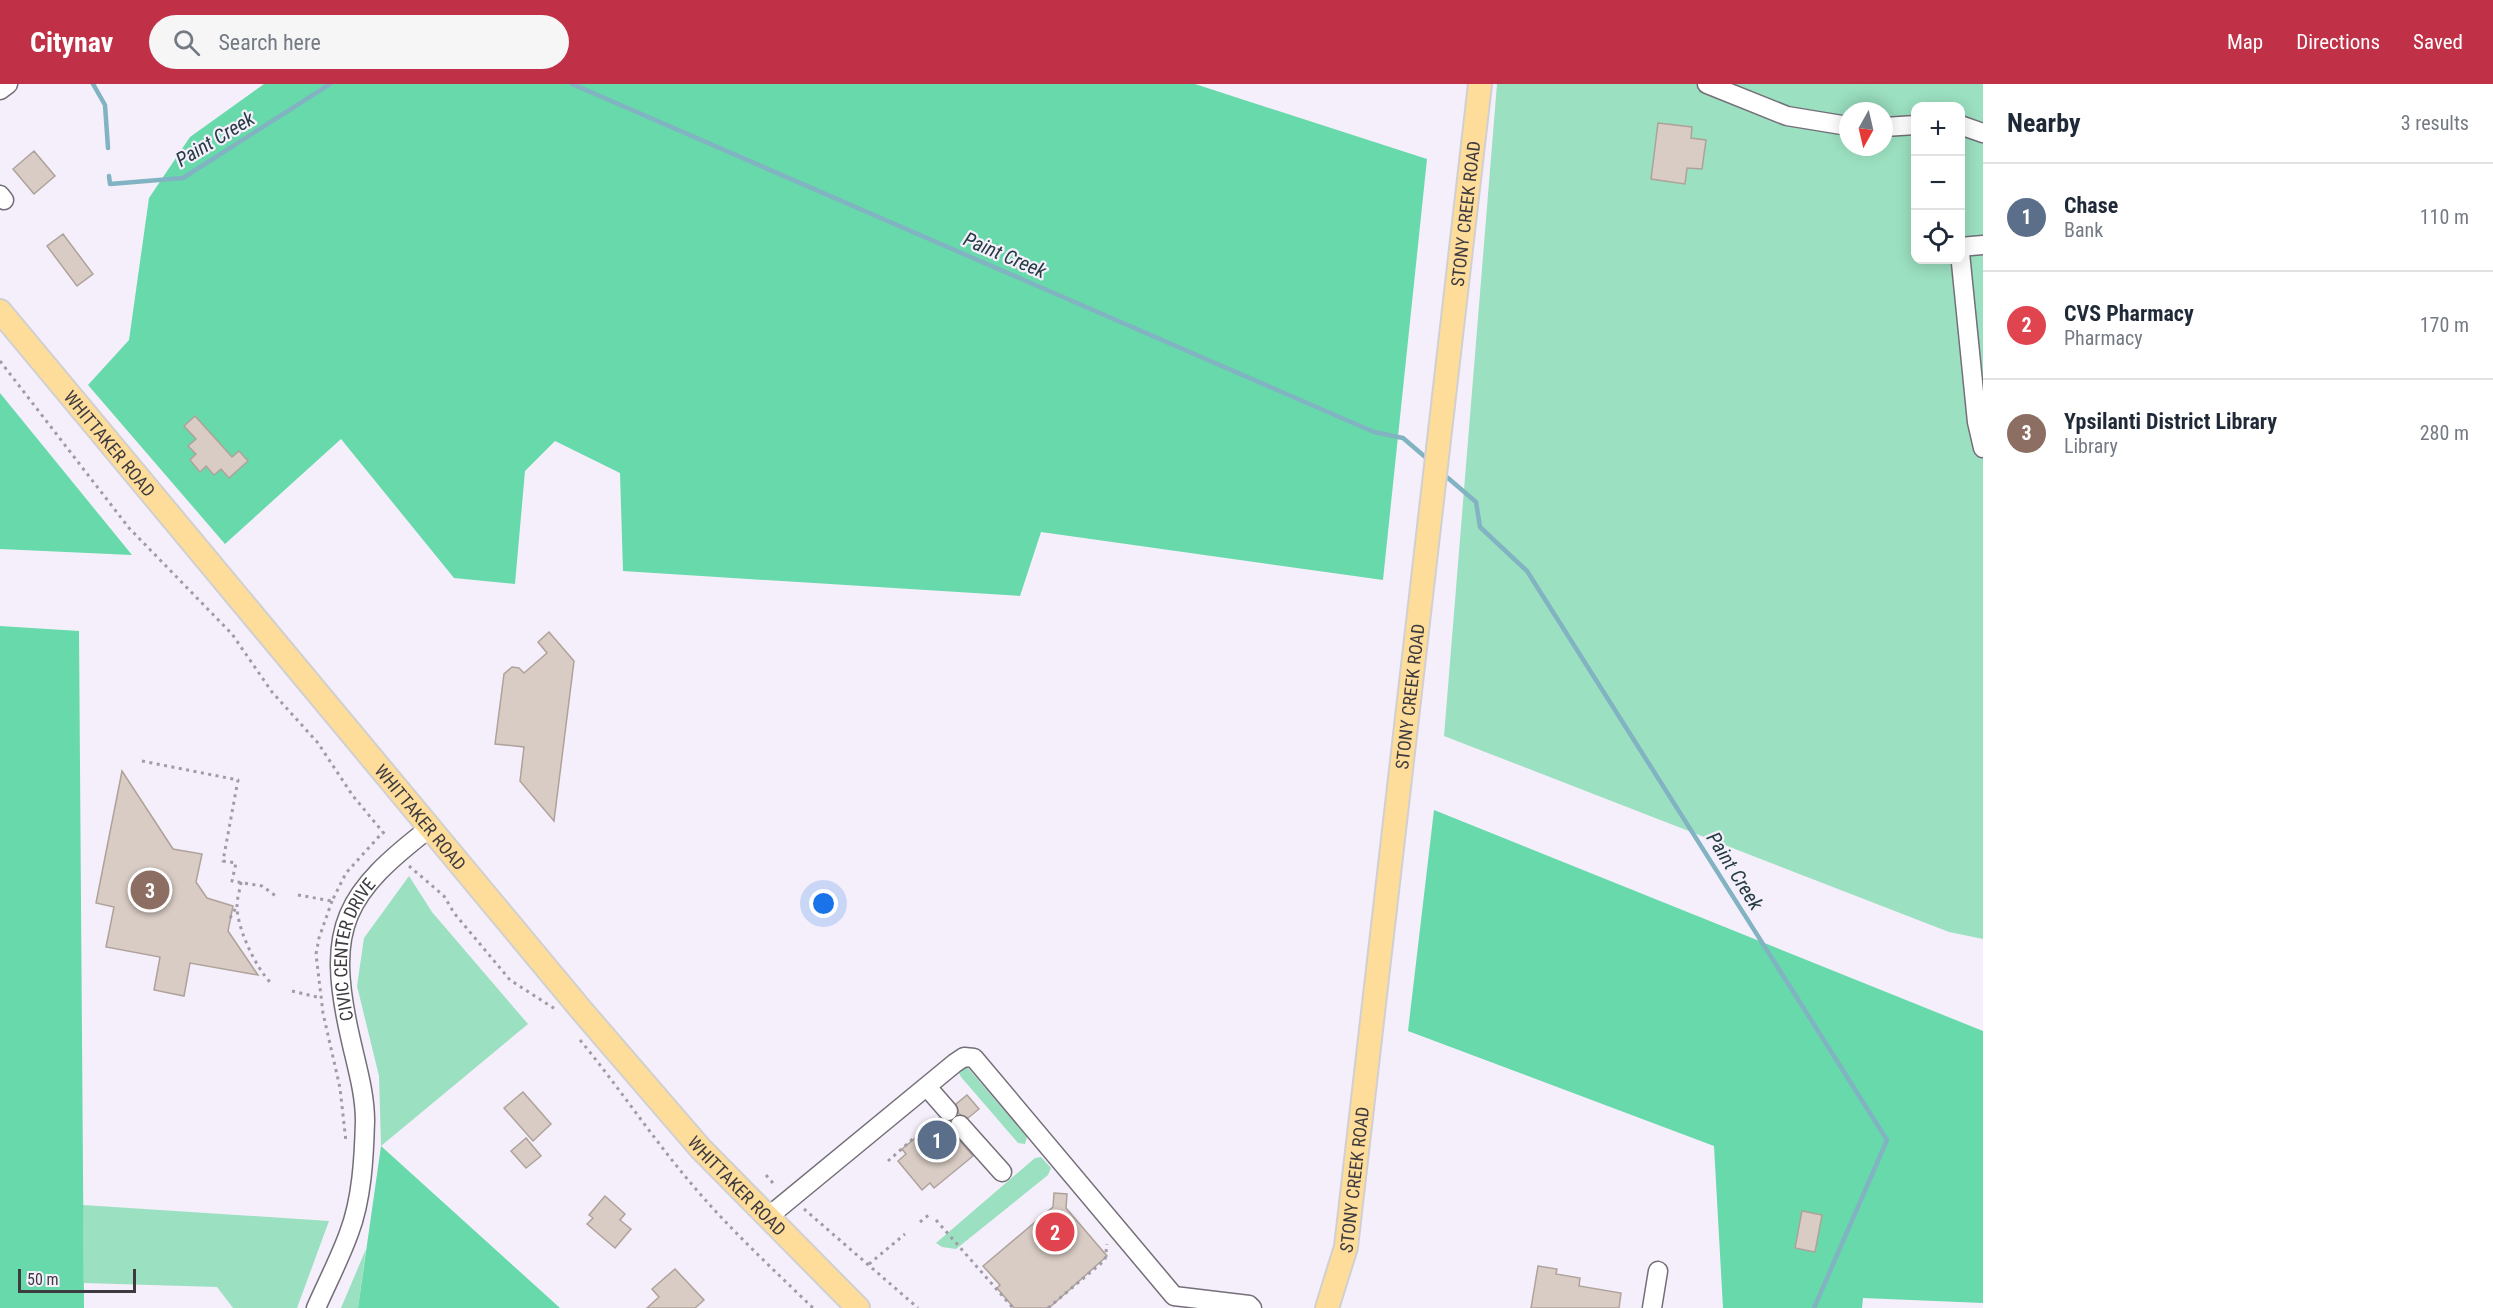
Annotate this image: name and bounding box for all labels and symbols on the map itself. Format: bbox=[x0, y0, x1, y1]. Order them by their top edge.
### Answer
north arrow bbox=[1839, 102, 1893, 156]
water label: Paint Creek bbox=[171, 105, 260, 172]
street label: STONY CREEK ROAD bbox=[1446, 140, 1484, 288]
water label: Paint Creek bbox=[960, 227, 1051, 284]
street label: WHITTAKER ROAD bbox=[60, 386, 160, 500]
street label: STONY CREEK ROAD bbox=[1391, 623, 1428, 770]
street label: WHITTAKER ROAD bbox=[371, 760, 471, 874]
water label: Paint Creek bbox=[1702, 827, 1769, 916]
pin: 3 bbox=[130, 868, 170, 912]
street label: CIVIC CENTER DRIVE bbox=[329, 873, 379, 1023]
your location bbox=[809, 889, 838, 918]
street label: STONY CREEK ROAD bbox=[1334, 1105, 1373, 1255]
pin: 1 bbox=[918, 1118, 956, 1162]
street label: WHITTAKER ROAD bbox=[684, 1131, 791, 1240]
pin: 2 bbox=[1036, 1210, 1074, 1254]
scale bar bbox=[18, 1266, 136, 1294]

